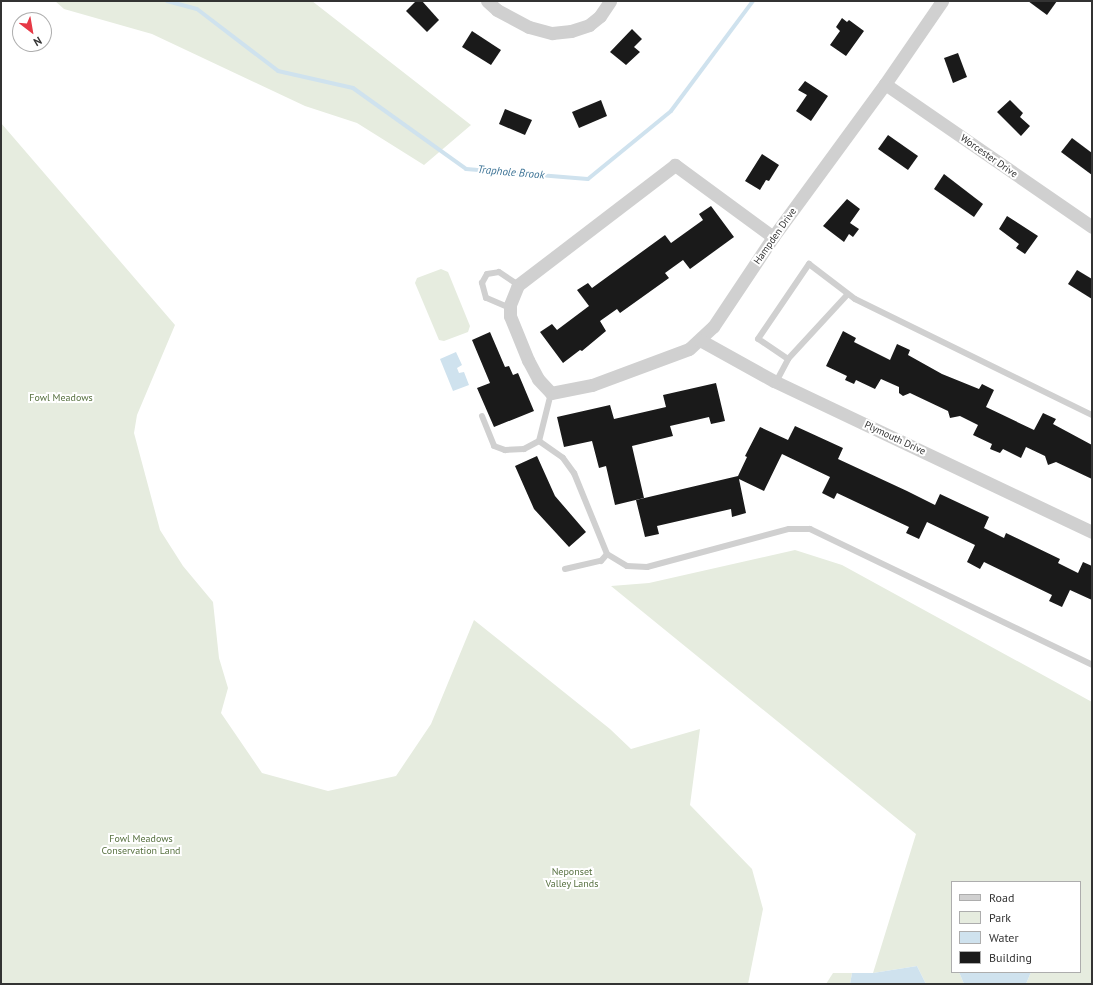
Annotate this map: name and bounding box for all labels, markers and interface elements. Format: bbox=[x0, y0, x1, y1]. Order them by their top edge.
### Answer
north arrow bbox=[12, 12, 52, 52]
text: N bbox=[31, 34, 44, 49]
street label: Worcester Drive bbox=[958, 132, 1020, 180]
water label: Traphole Brook bbox=[477, 163, 545, 181]
street label: Hampden Drive bbox=[751, 205, 799, 267]
park label: Fowl Meadows bbox=[29, 392, 93, 404]
street label: Plymouth Drive bbox=[863, 419, 927, 457]
park label: Fowl Meadows Conservation Land bbox=[101, 832, 181, 856]
park label: Neponset Valley Lands bbox=[545, 865, 599, 888]
legend bbox=[951, 881, 1081, 973]
text: Road bbox=[989, 890, 1014, 905]
text: Park bbox=[989, 910, 1011, 925]
text: Water bbox=[989, 930, 1019, 945]
text: Building bbox=[989, 950, 1032, 965]

